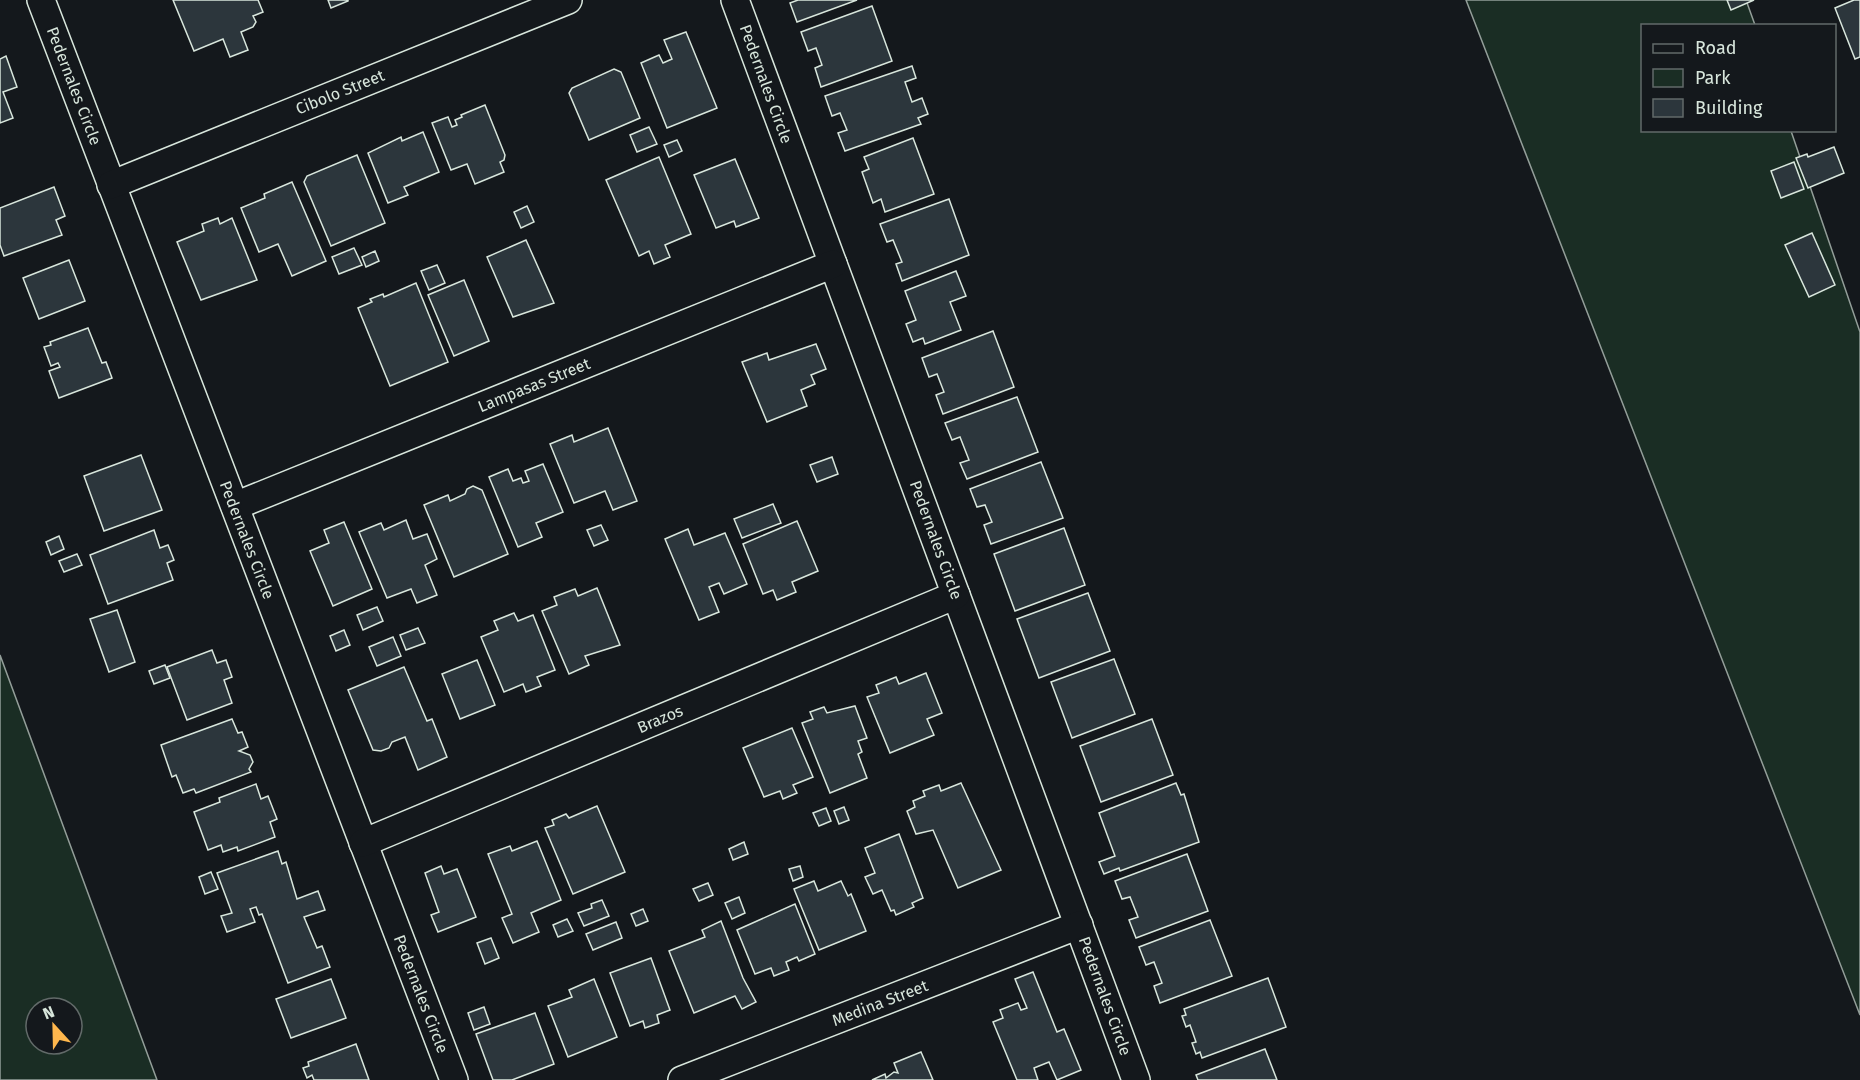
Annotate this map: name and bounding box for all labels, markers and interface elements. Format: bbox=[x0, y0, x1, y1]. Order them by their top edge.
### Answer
street label: Pedernales Circle bbox=[736, 22, 796, 146]
street label: Pedernales Circle bbox=[43, 24, 105, 148]
legend bbox=[1641, 24, 1836, 132]
text: Road bbox=[1695, 37, 1737, 59]
street label: Cibolo Street bbox=[293, 66, 387, 118]
text: Park bbox=[1695, 67, 1731, 89]
text: Building bbox=[1695, 97, 1763, 119]
street label: Lampasas Street bbox=[475, 354, 593, 416]
street label: Pedernales Circle bbox=[216, 478, 278, 602]
street label: Pedernales Circle bbox=[906, 478, 966, 602]
street label: Brazos bbox=[634, 701, 686, 737]
street label: Pedernales Circle bbox=[390, 932, 452, 1056]
street label: Pedernales Circle bbox=[1075, 934, 1135, 1058]
street label: Medina Street bbox=[829, 976, 931, 1030]
north arrow bbox=[24, 996, 84, 1056]
text: N bbox=[40, 1002, 57, 1023]

